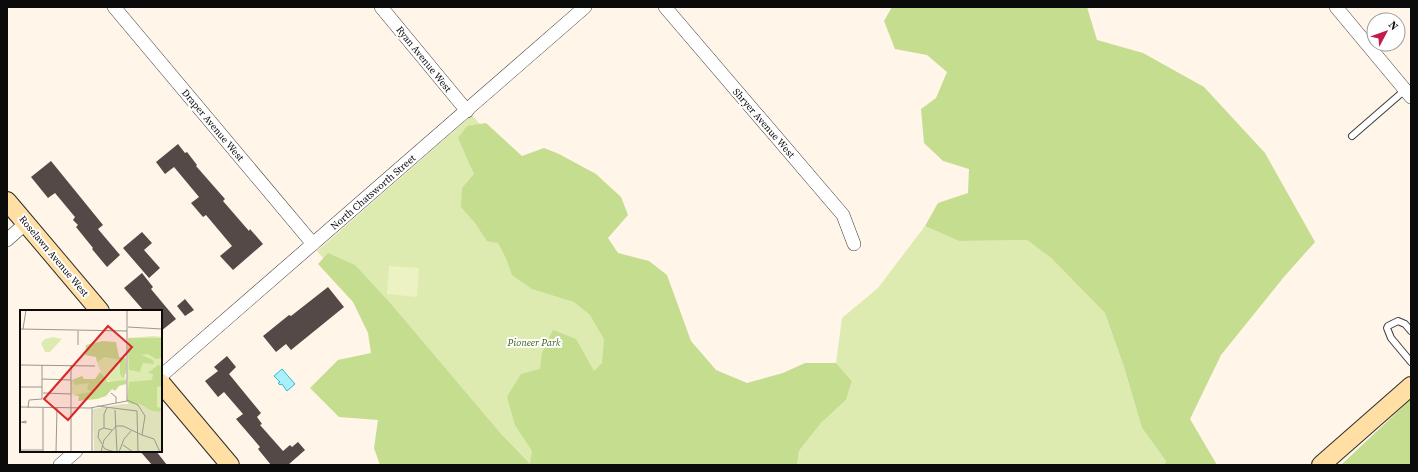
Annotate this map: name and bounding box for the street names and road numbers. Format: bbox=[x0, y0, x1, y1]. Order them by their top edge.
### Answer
street label: Ryan Avenue West bbox=[393, 23, 455, 95]
street label: Shryer Avenue West bbox=[730, 85, 798, 161]
street label: Draper Avenue West bbox=[179, 86, 247, 164]
street label: North Chatsworth Street bbox=[328, 151, 419, 233]
street label: Roselawn Avenue West bbox=[16, 213, 92, 300]

